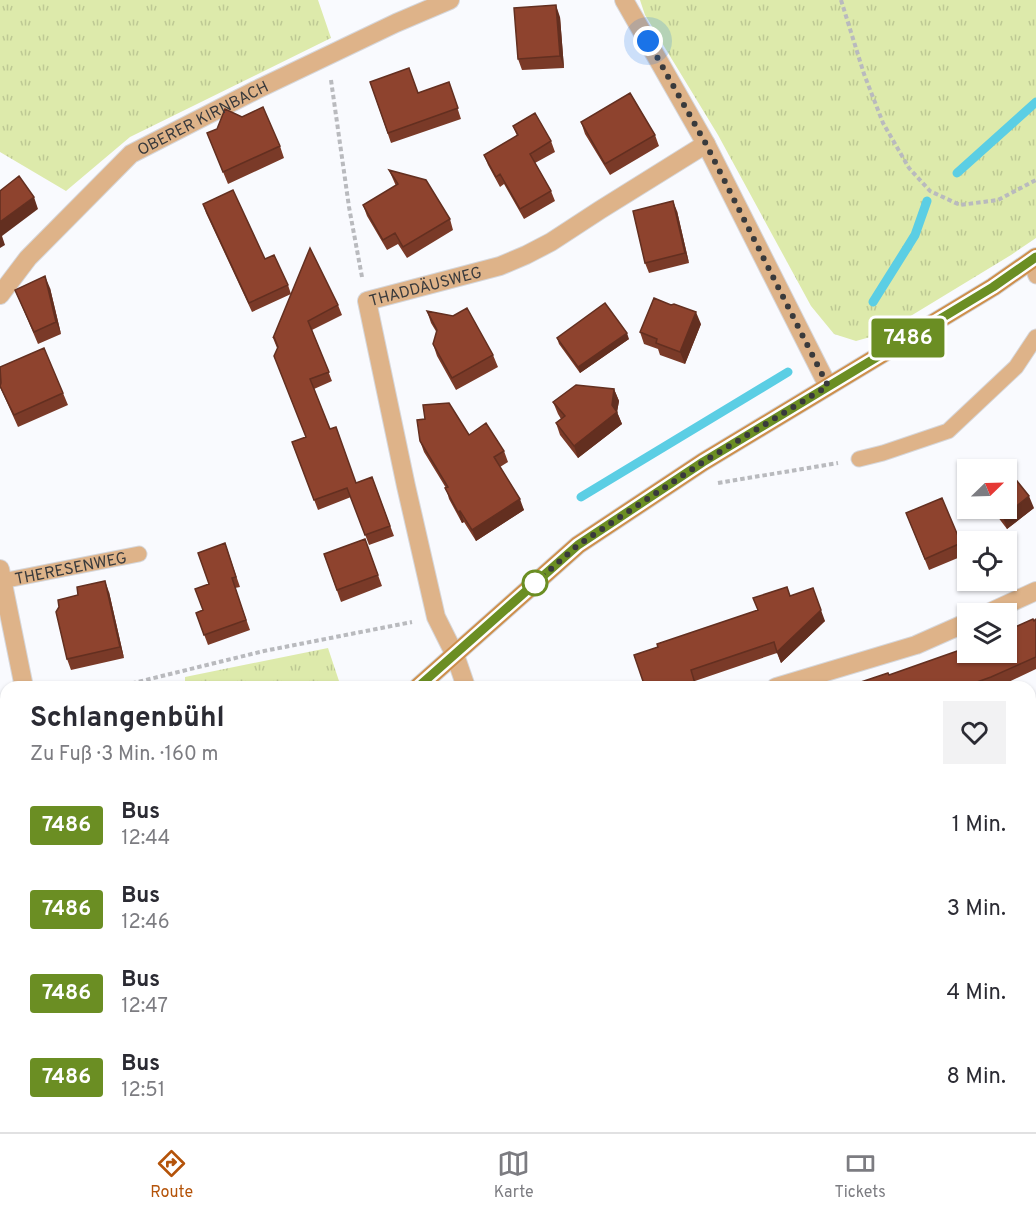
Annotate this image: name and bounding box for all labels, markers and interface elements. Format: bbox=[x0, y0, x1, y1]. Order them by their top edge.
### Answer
your location bbox=[633, 26, 663, 56]
street label: OBERER KIRNBACH bbox=[134, 78, 272, 161]
street label: THADDÄUSWEG bbox=[367, 263, 484, 312]
line badge: 7486 bbox=[866, 318, 950, 358]
text: 7486 bbox=[883, 325, 933, 352]
north arrow bbox=[957, 459, 1017, 519]
map controls bbox=[957, 459, 1017, 663]
button: locate bbox=[957, 531, 1017, 591]
street label: THERESENWEG bbox=[13, 549, 129, 590]
unlabelled marker bbox=[522, 570, 548, 596]
button: layers bbox=[957, 603, 1017, 663]
text: Schlangenbühl bbox=[30, 701, 225, 737]
button: heart bbox=[943, 701, 1006, 764]
text: Zu Fuß · 3 Min. · 160 m bbox=[30, 742, 218, 768]
text: Bus bbox=[121, 799, 160, 826]
text: 7486 bbox=[42, 812, 91, 839]
text: 1 Min. bbox=[952, 812, 1006, 839]
text: 12:44 bbox=[121, 826, 170, 852]
text: Bus bbox=[121, 883, 160, 910]
text: 7486 bbox=[42, 896, 91, 923]
text: 3 Min. bbox=[947, 896, 1006, 923]
text: 12:46 bbox=[121, 910, 170, 936]
text: Bus bbox=[121, 967, 160, 994]
text: 7486 bbox=[42, 980, 91, 1007]
text: 4 Min. bbox=[946, 980, 1006, 1007]
text: 12:47 bbox=[121, 994, 168, 1020]
text: Bus bbox=[121, 1051, 160, 1078]
text: 7486 bbox=[42, 1064, 91, 1091]
text: 8 Min. bbox=[947, 1064, 1006, 1091]
text: 12:51 bbox=[121, 1078, 165, 1104]
tab: Route bbox=[150, 1147, 193, 1203]
tab: Karte bbox=[494, 1147, 534, 1203]
tab: Tickets bbox=[834, 1147, 886, 1203]

